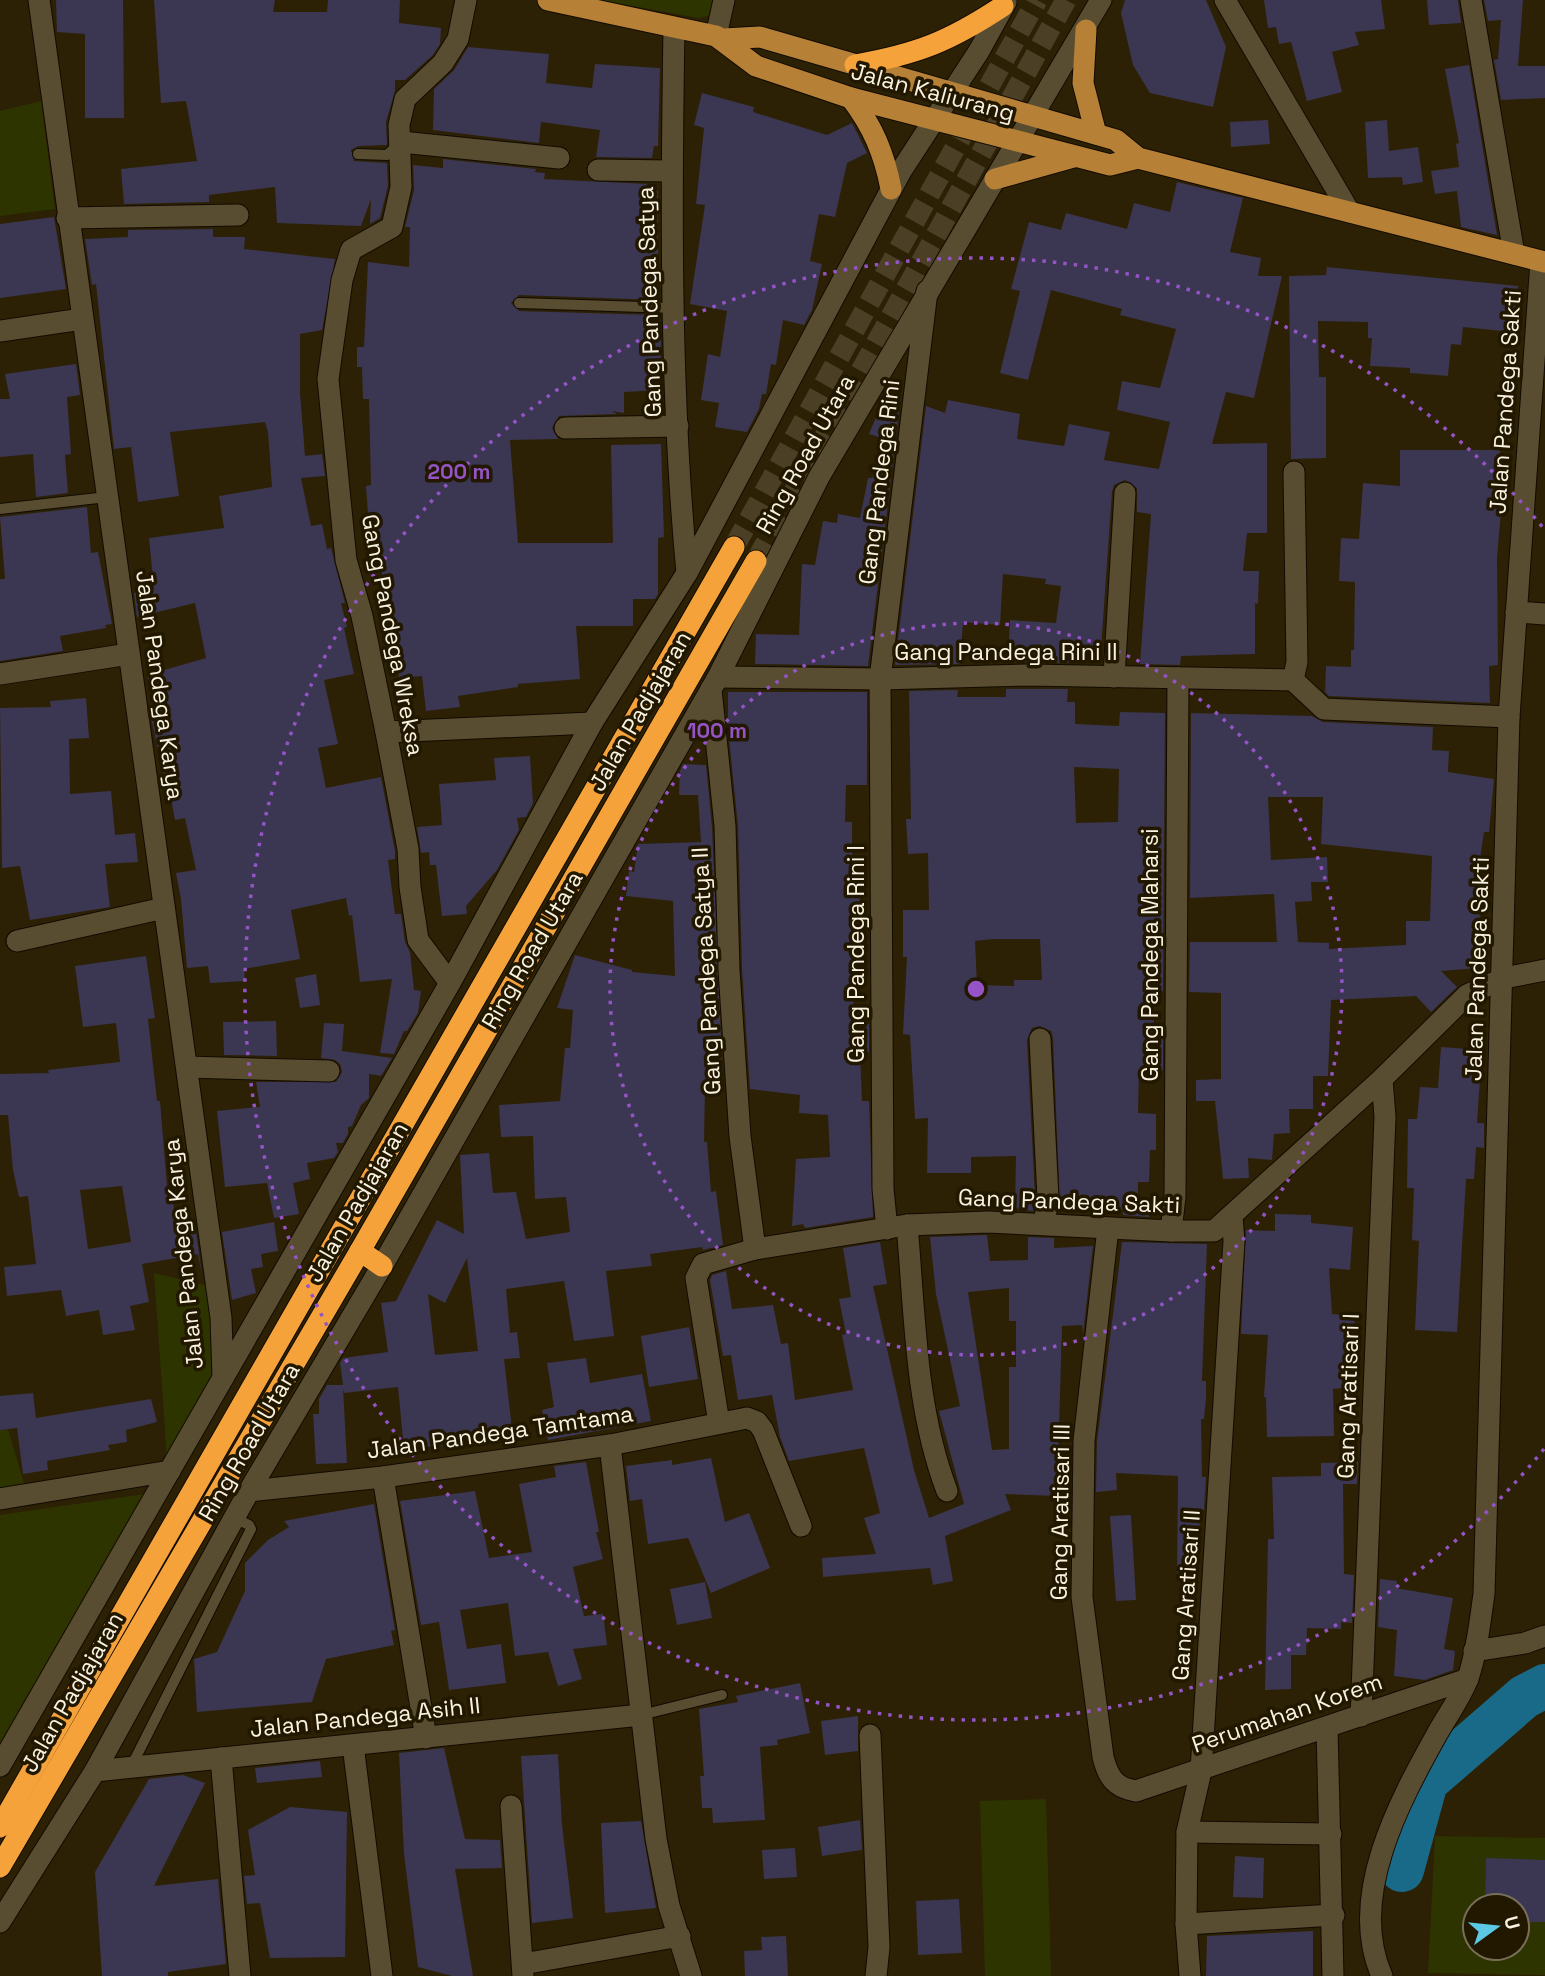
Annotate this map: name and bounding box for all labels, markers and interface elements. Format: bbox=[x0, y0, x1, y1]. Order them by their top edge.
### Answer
street label: Jalan Kaliurang bbox=[848, 56, 1018, 128]
street label: Gang Pandega Satya bbox=[630, 186, 668, 418]
street label: Jalan Pandega Sakti bbox=[1482, 289, 1528, 515]
street label: Ring Road Utara bbox=[749, 369, 861, 539]
street label: Gang Pandega Rini bbox=[852, 378, 906, 586]
text: 200 m bbox=[428, 458, 490, 485]
street label: Gang Pandega Wreksa bbox=[355, 512, 431, 758]
street label: Jalan Pandega Karya bbox=[129, 568, 191, 802]
street label: Jalan Padjajaran bbox=[582, 626, 698, 796]
street label: Gang Pandega Rini II bbox=[894, 637, 1118, 667]
text: 100 m bbox=[687, 717, 747, 744]
street label: Gang Pandega Maharsi bbox=[1135, 828, 1165, 1082]
street label: Gang Pandega Rini I bbox=[841, 845, 871, 1063]
street label: Gang Pandega Satya II bbox=[685, 846, 727, 1096]
street label: Jalan Pandega Sakti bbox=[1458, 856, 1496, 1082]
street label: Ring Road Utara bbox=[475, 865, 589, 1035]
centre of rings bbox=[964, 977, 988, 1001]
street label: Jalan Padjajaran bbox=[299, 1117, 415, 1287]
street label: Jalan Pandega Karya bbox=[156, 1137, 210, 1371]
street label: Gang Pandega Sakti bbox=[957, 1182, 1181, 1220]
street label: Gang Aratisari I bbox=[1330, 1313, 1366, 1479]
street label: Ring Road Utara bbox=[192, 1357, 306, 1527]
street label: Jalan Pandega Tamtama bbox=[365, 1398, 635, 1466]
street label: Gang Aratisari III bbox=[1043, 1423, 1077, 1601]
street label: Gang Aratisari II bbox=[1165, 1509, 1207, 1681]
street label: Jalan Padjajaran bbox=[14, 1607, 130, 1777]
street label: Perumahan Korem bbox=[1188, 1666, 1386, 1760]
street label: Jalan Pandega Asih II bbox=[248, 1690, 482, 1744]
north arrow bbox=[1461, 1892, 1531, 1962]
text: U bbox=[1498, 1913, 1526, 1932]

